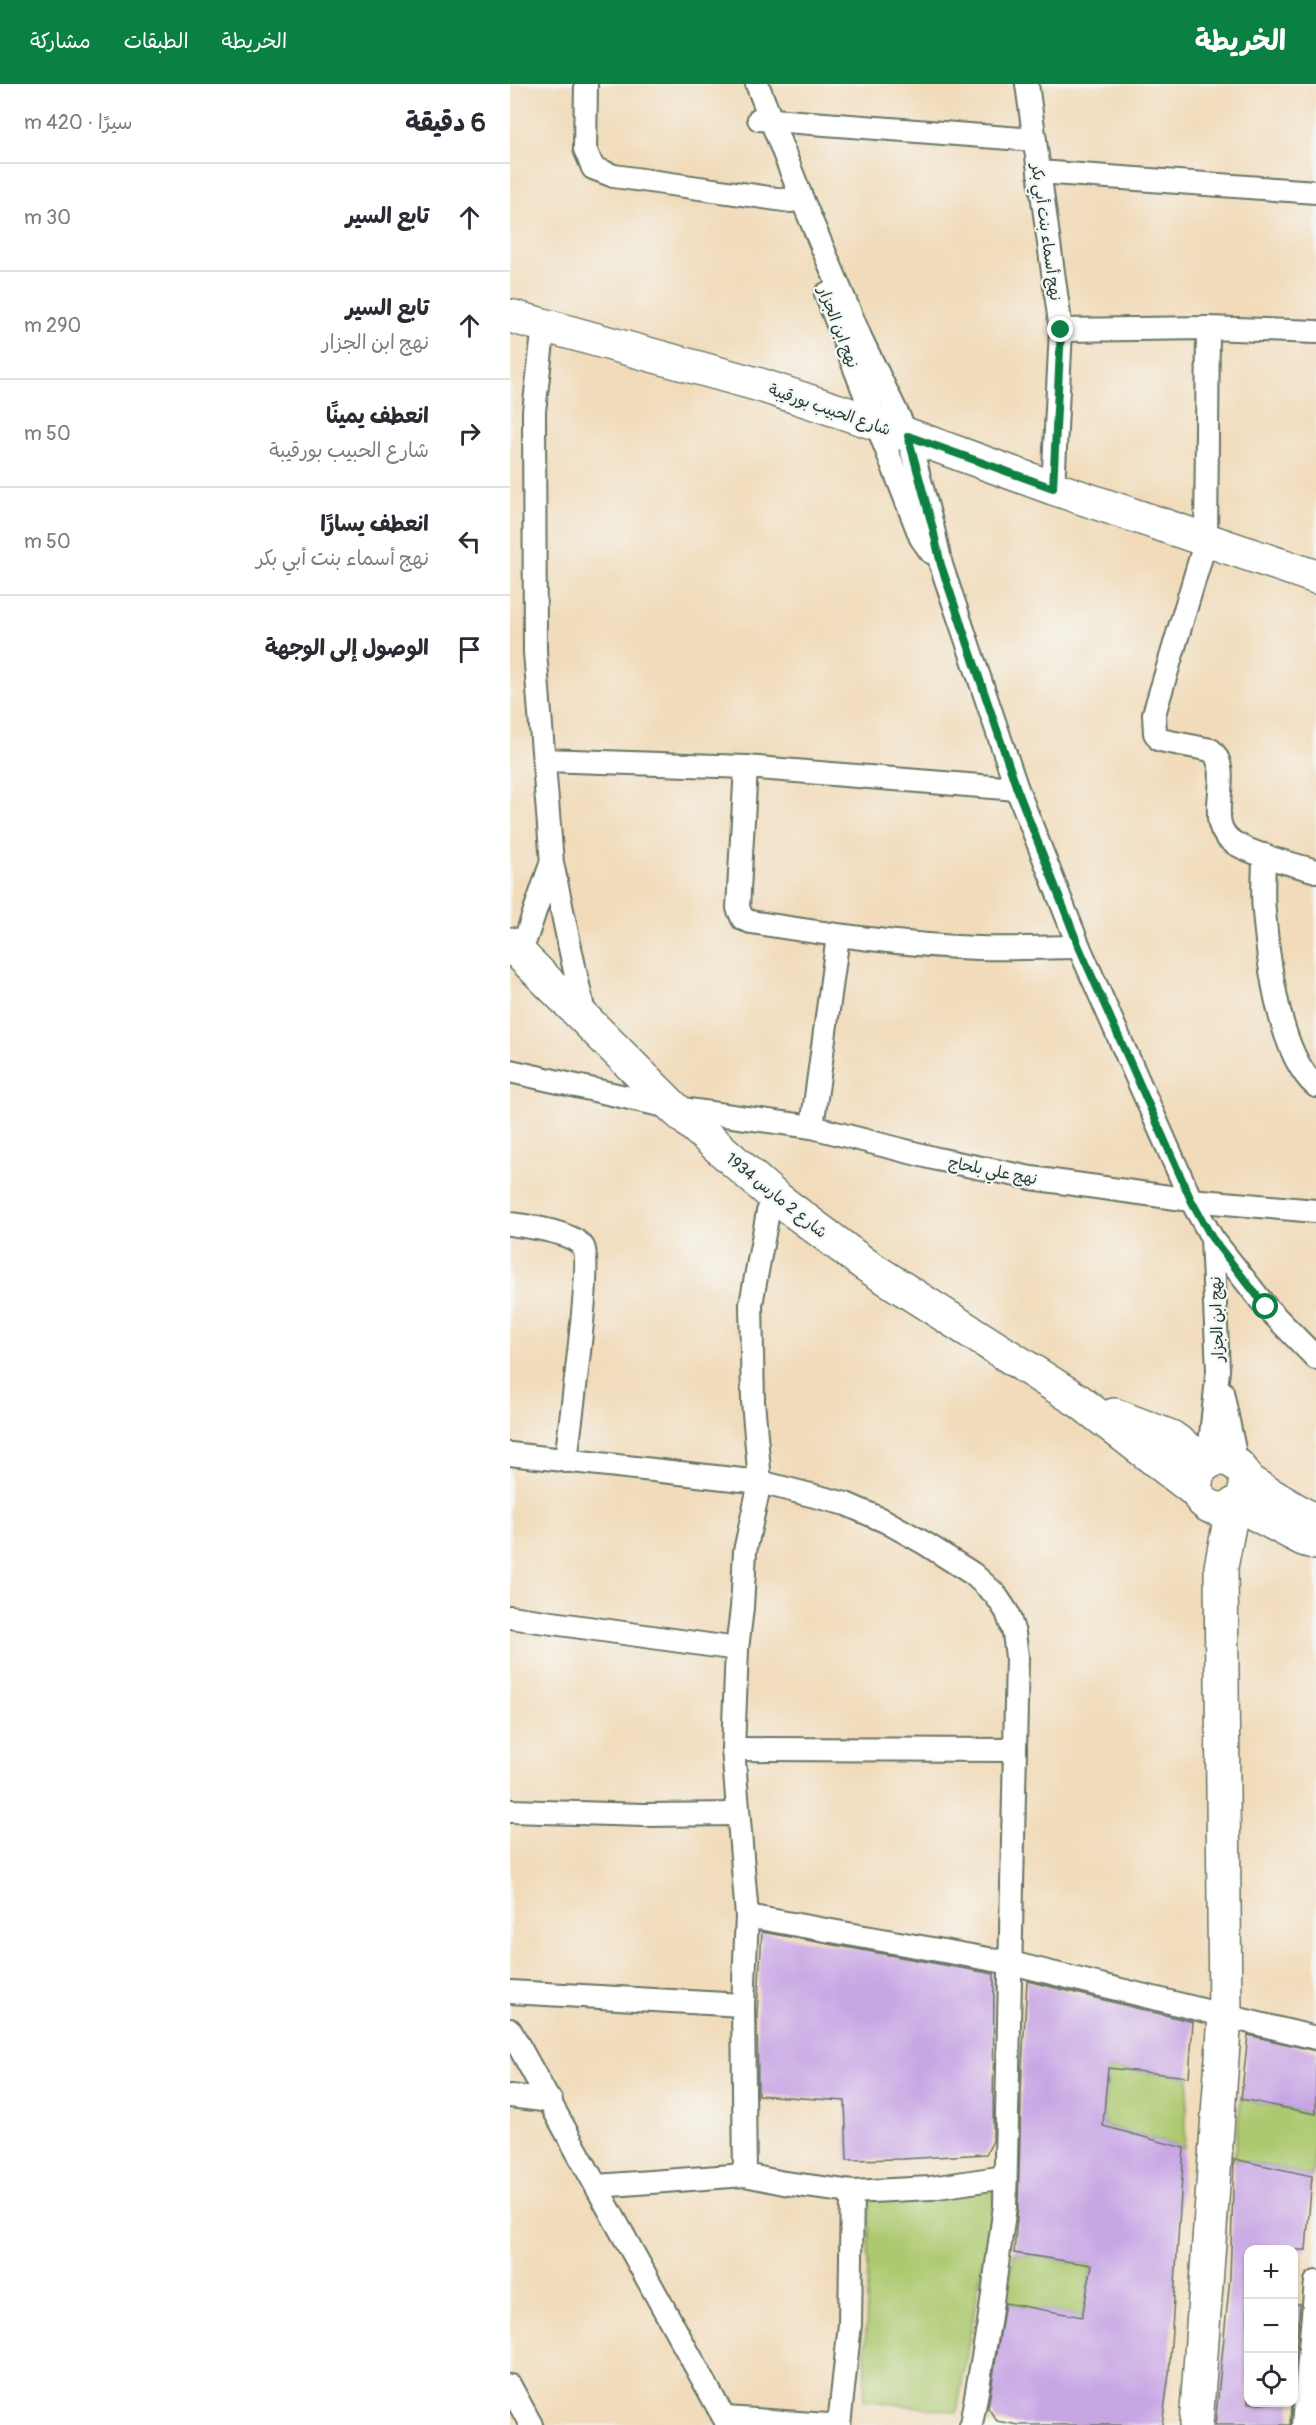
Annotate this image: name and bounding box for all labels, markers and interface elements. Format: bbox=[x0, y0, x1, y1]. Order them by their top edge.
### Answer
text: الخريطة bbox=[1195, 24, 1286, 59]
text: مشاركة bbox=[30, 28, 91, 55]
text: الطبقات bbox=[124, 28, 189, 55]
text: الخريطة bbox=[222, 28, 287, 55]
text: 6 دقيقة bbox=[405, 107, 486, 139]
text: سيرًا · 420 m bbox=[24, 110, 133, 135]
street label: نهج أسماء بنت أبي بكر bbox=[1022, 160, 1066, 303]
icon: ahead bbox=[453, 201, 486, 234]
text: تابع السير bbox=[346, 202, 429, 230]
text: 30 m bbox=[24, 205, 71, 230]
street label: نهج ابن الجزار bbox=[813, 282, 863, 371]
text: تابع السير bbox=[346, 294, 429, 322]
icon: ahead bbox=[453, 309, 486, 342]
text: 290 m bbox=[24, 313, 81, 338]
route end bbox=[1047, 316, 1073, 342]
text: نهج ابن الجزار bbox=[322, 330, 429, 355]
street label: شارع الحبيب بورقيبة bbox=[766, 380, 893, 441]
text: انعطف يمينًا bbox=[326, 402, 429, 430]
icon: right bbox=[453, 417, 486, 450]
text: 50 m bbox=[24, 421, 71, 446]
text: شارع الحبيب بورقيبة bbox=[269, 438, 429, 463]
text: انعطف يسارًا bbox=[320, 510, 429, 538]
icon: left bbox=[453, 525, 486, 558]
text: 50 m bbox=[24, 529, 71, 554]
text: نهج أسماء بنت أبي بكر bbox=[256, 546, 429, 571]
icon: arrive bbox=[453, 633, 486, 666]
text: الوصول إلى الوجهة bbox=[265, 634, 429, 662]
street label: شارع 2 مارس 1934 bbox=[721, 1149, 831, 1244]
street label: نهج علي بلحاج bbox=[946, 1153, 1039, 1193]
street label: نهج ابن الجزار bbox=[1206, 1276, 1229, 1364]
route start bbox=[1252, 1293, 1278, 1319]
map controls bbox=[1244, 2245, 1298, 2407]
button: + bbox=[1244, 2245, 1298, 2299]
button: − bbox=[1244, 2299, 1298, 2353]
button: locate bbox=[1244, 2353, 1298, 2407]

